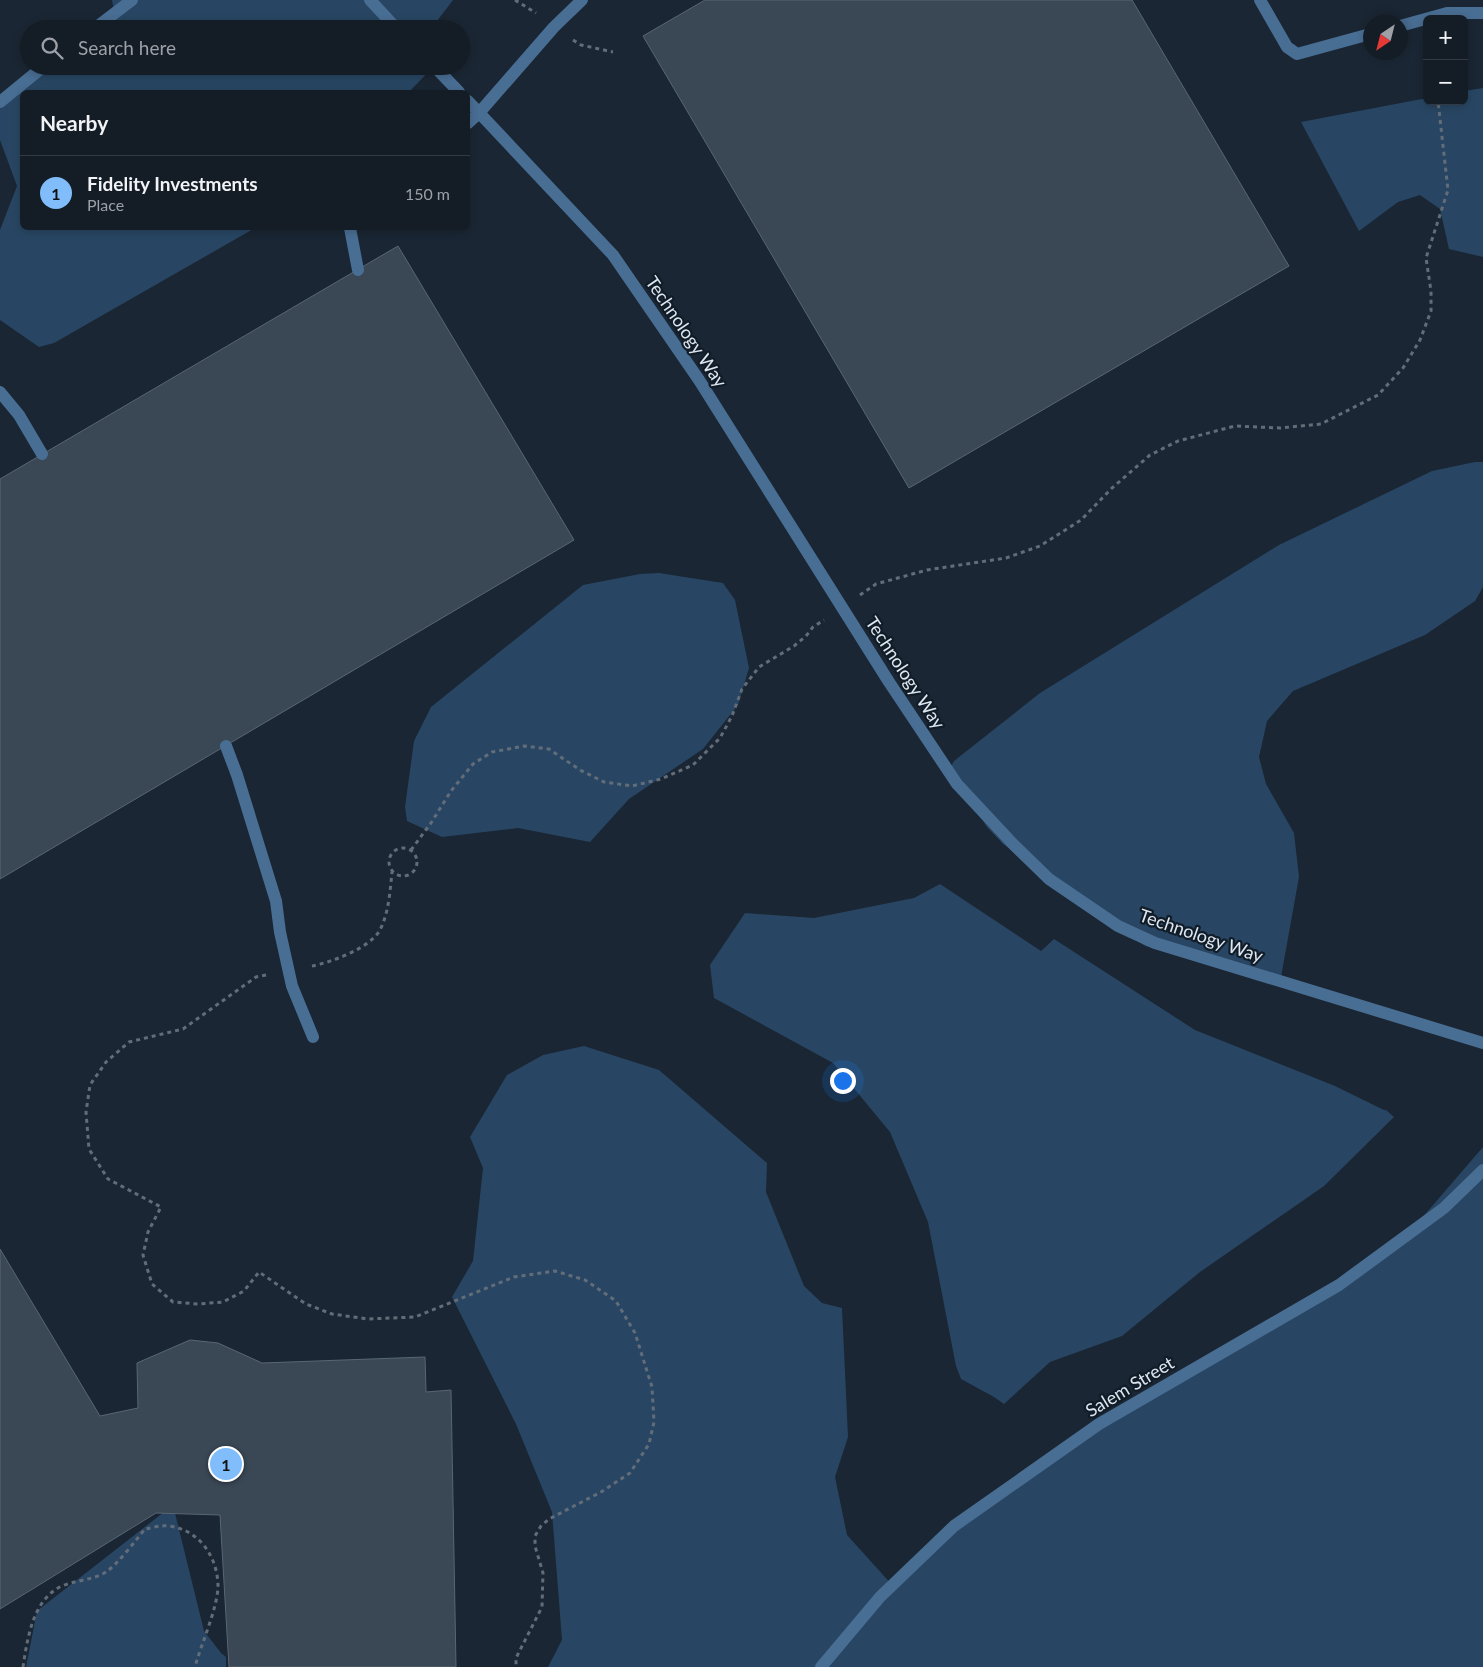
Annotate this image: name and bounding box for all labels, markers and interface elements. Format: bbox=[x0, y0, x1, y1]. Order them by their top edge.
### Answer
north arrow bbox=[1363, 15, 1408, 60]
map controls bbox=[1423, 15, 1468, 105]
button: + bbox=[1423, 15, 1468, 60]
search box bbox=[20, 20, 470, 75]
icon: search bbox=[38, 34, 66, 62]
text: Search here bbox=[78, 36, 176, 59]
button: − bbox=[1423, 60, 1468, 105]
text: Nearby bbox=[40, 110, 108, 135]
text: Fidelity Investments bbox=[87, 172, 258, 195]
text: 1 bbox=[51, 184, 61, 203]
text: 150 m bbox=[405, 184, 450, 203]
text: Place bbox=[87, 195, 124, 214]
street label: Technology Way bbox=[642, 272, 733, 392]
street label: Technology Way bbox=[861, 612, 951, 733]
street label: Technology Way bbox=[1137, 904, 1267, 967]
your location bbox=[830, 1068, 856, 1094]
street label: Salem Street bbox=[1081, 1351, 1178, 1421]
pin: 1 bbox=[210, 1445, 242, 1483]

